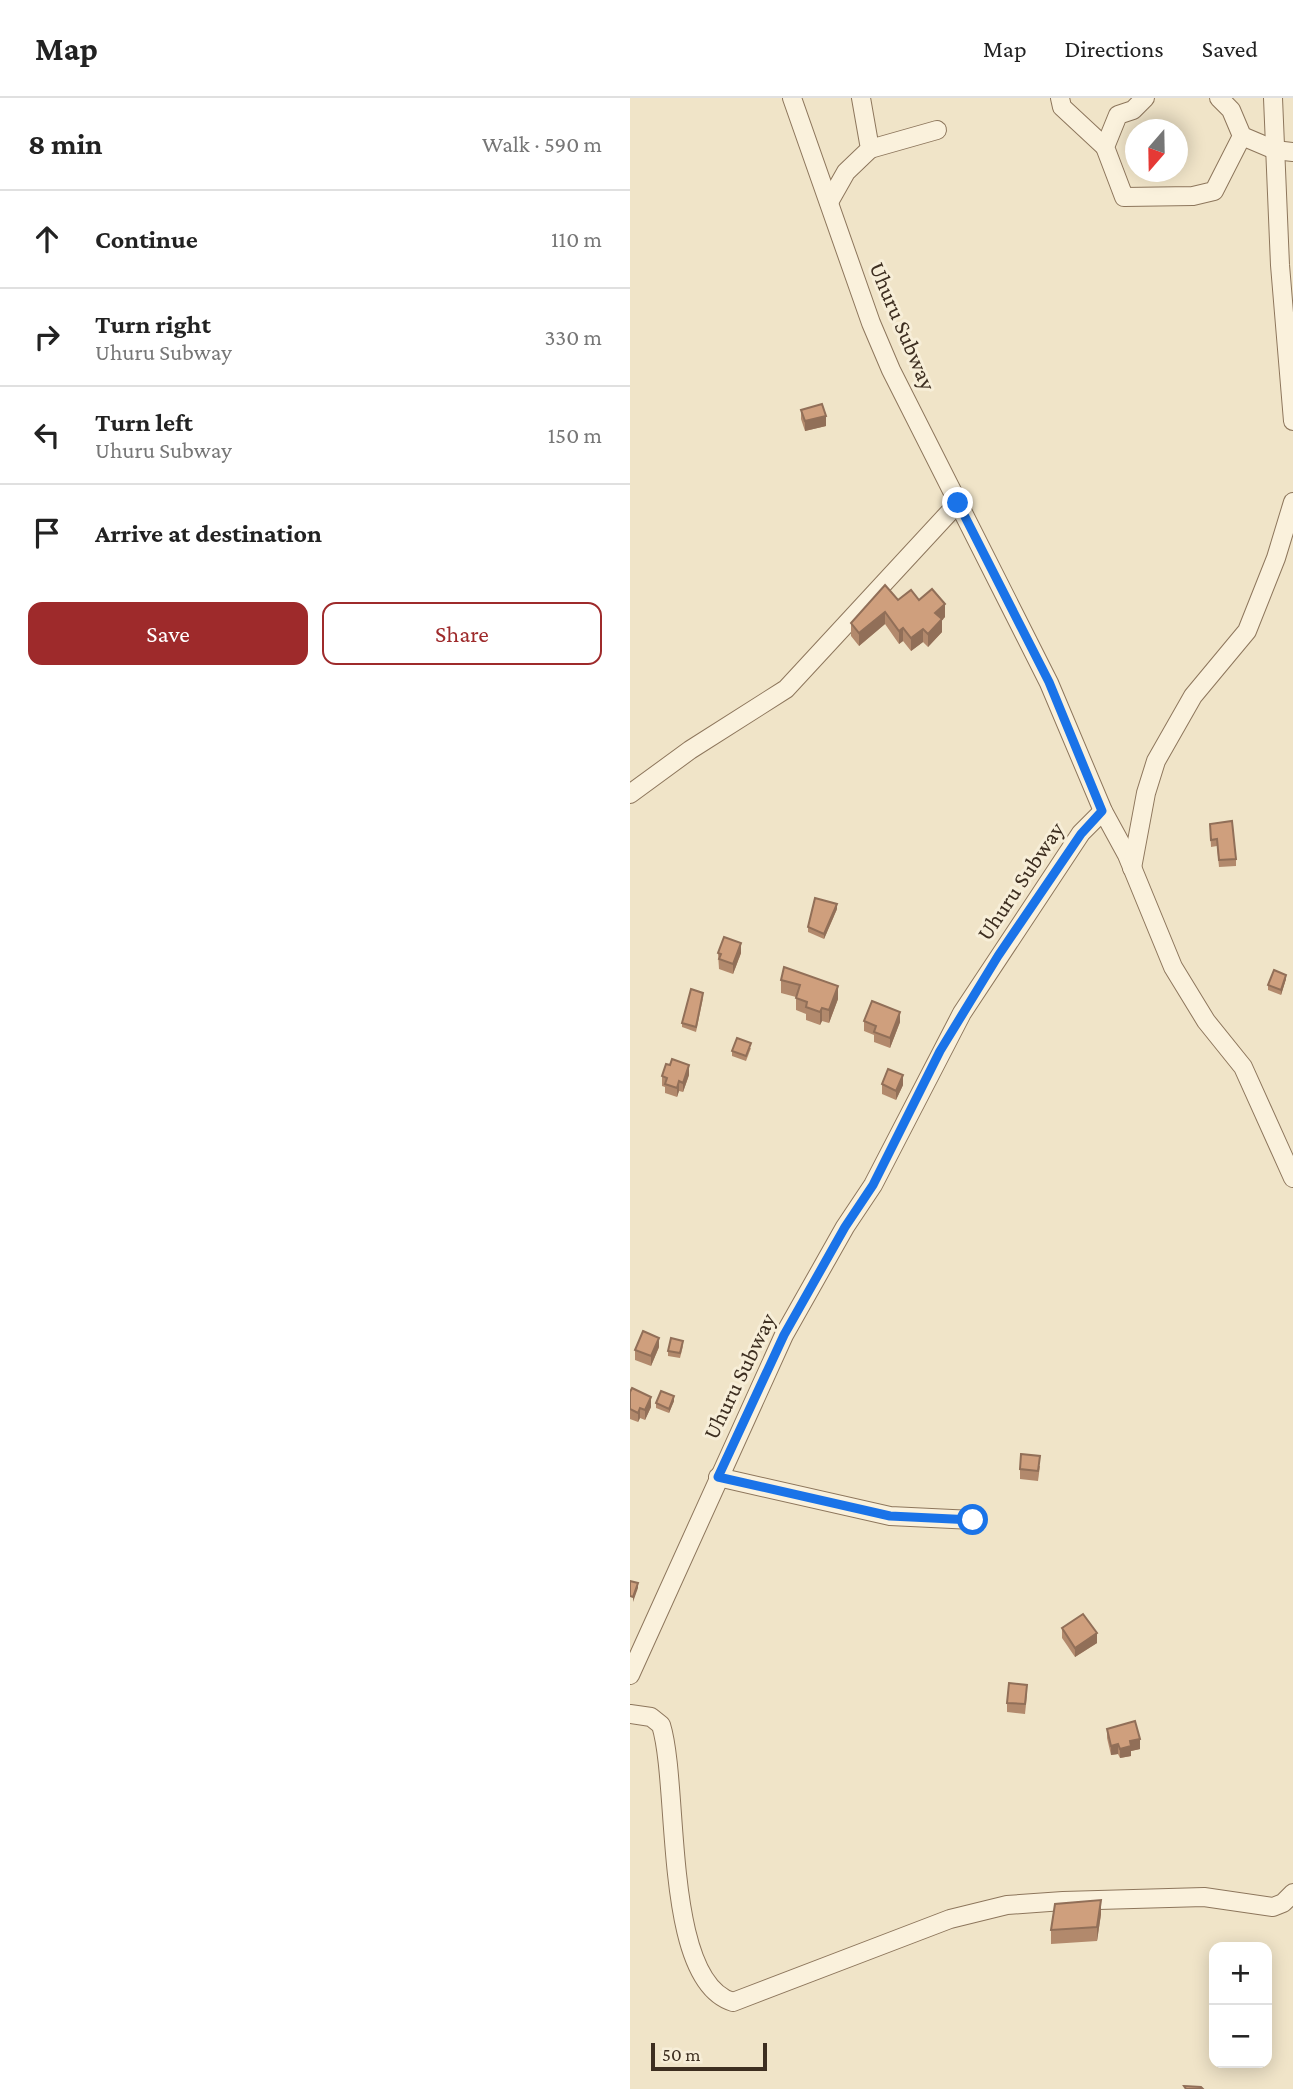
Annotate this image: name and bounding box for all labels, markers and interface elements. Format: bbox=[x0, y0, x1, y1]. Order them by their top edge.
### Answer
text: Map bbox=[35, 30, 98, 67]
text: Map bbox=[983, 35, 1027, 62]
text: Directions bbox=[1065, 35, 1164, 62]
text: Saved bbox=[1202, 35, 1258, 62]
north arrow bbox=[1125, 119, 1188, 182]
text: 8 min bbox=[28, 127, 103, 160]
text: Walk · 590 m bbox=[482, 131, 602, 157]
icon: ahead bbox=[28, 220, 66, 258]
text: Continue bbox=[95, 225, 198, 254]
text: 110 m bbox=[551, 226, 602, 252]
street label: Uhuru Subway bbox=[864, 258, 942, 394]
text: Turn right bbox=[95, 310, 211, 339]
icon: right bbox=[28, 318, 66, 356]
text: 330 m bbox=[544, 324, 602, 350]
text: Uhuru Subway bbox=[95, 339, 232, 365]
text: Turn left bbox=[95, 408, 193, 437]
icon: left bbox=[28, 416, 66, 454]
text: 150 m bbox=[548, 422, 602, 448]
text: Uhuru Subway bbox=[95, 437, 232, 463]
route end bbox=[942, 487, 973, 518]
icon: arrive bbox=[28, 514, 66, 552]
text: Arrive at destination bbox=[95, 519, 322, 548]
button: Save bbox=[28, 602, 308, 665]
button: Share bbox=[322, 602, 602, 665]
street label: Uhuru Subway bbox=[971, 817, 1069, 945]
street label: Uhuru Subway bbox=[697, 1308, 781, 1443]
route start bbox=[957, 1504, 988, 1535]
map controls bbox=[1209, 1942, 1272, 2068]
button: + bbox=[1209, 1942, 1272, 2005]
button: − bbox=[1209, 2005, 1272, 2068]
scale bar bbox=[651, 2040, 766, 2072]
text: 50 m bbox=[662, 2044, 701, 2065]

